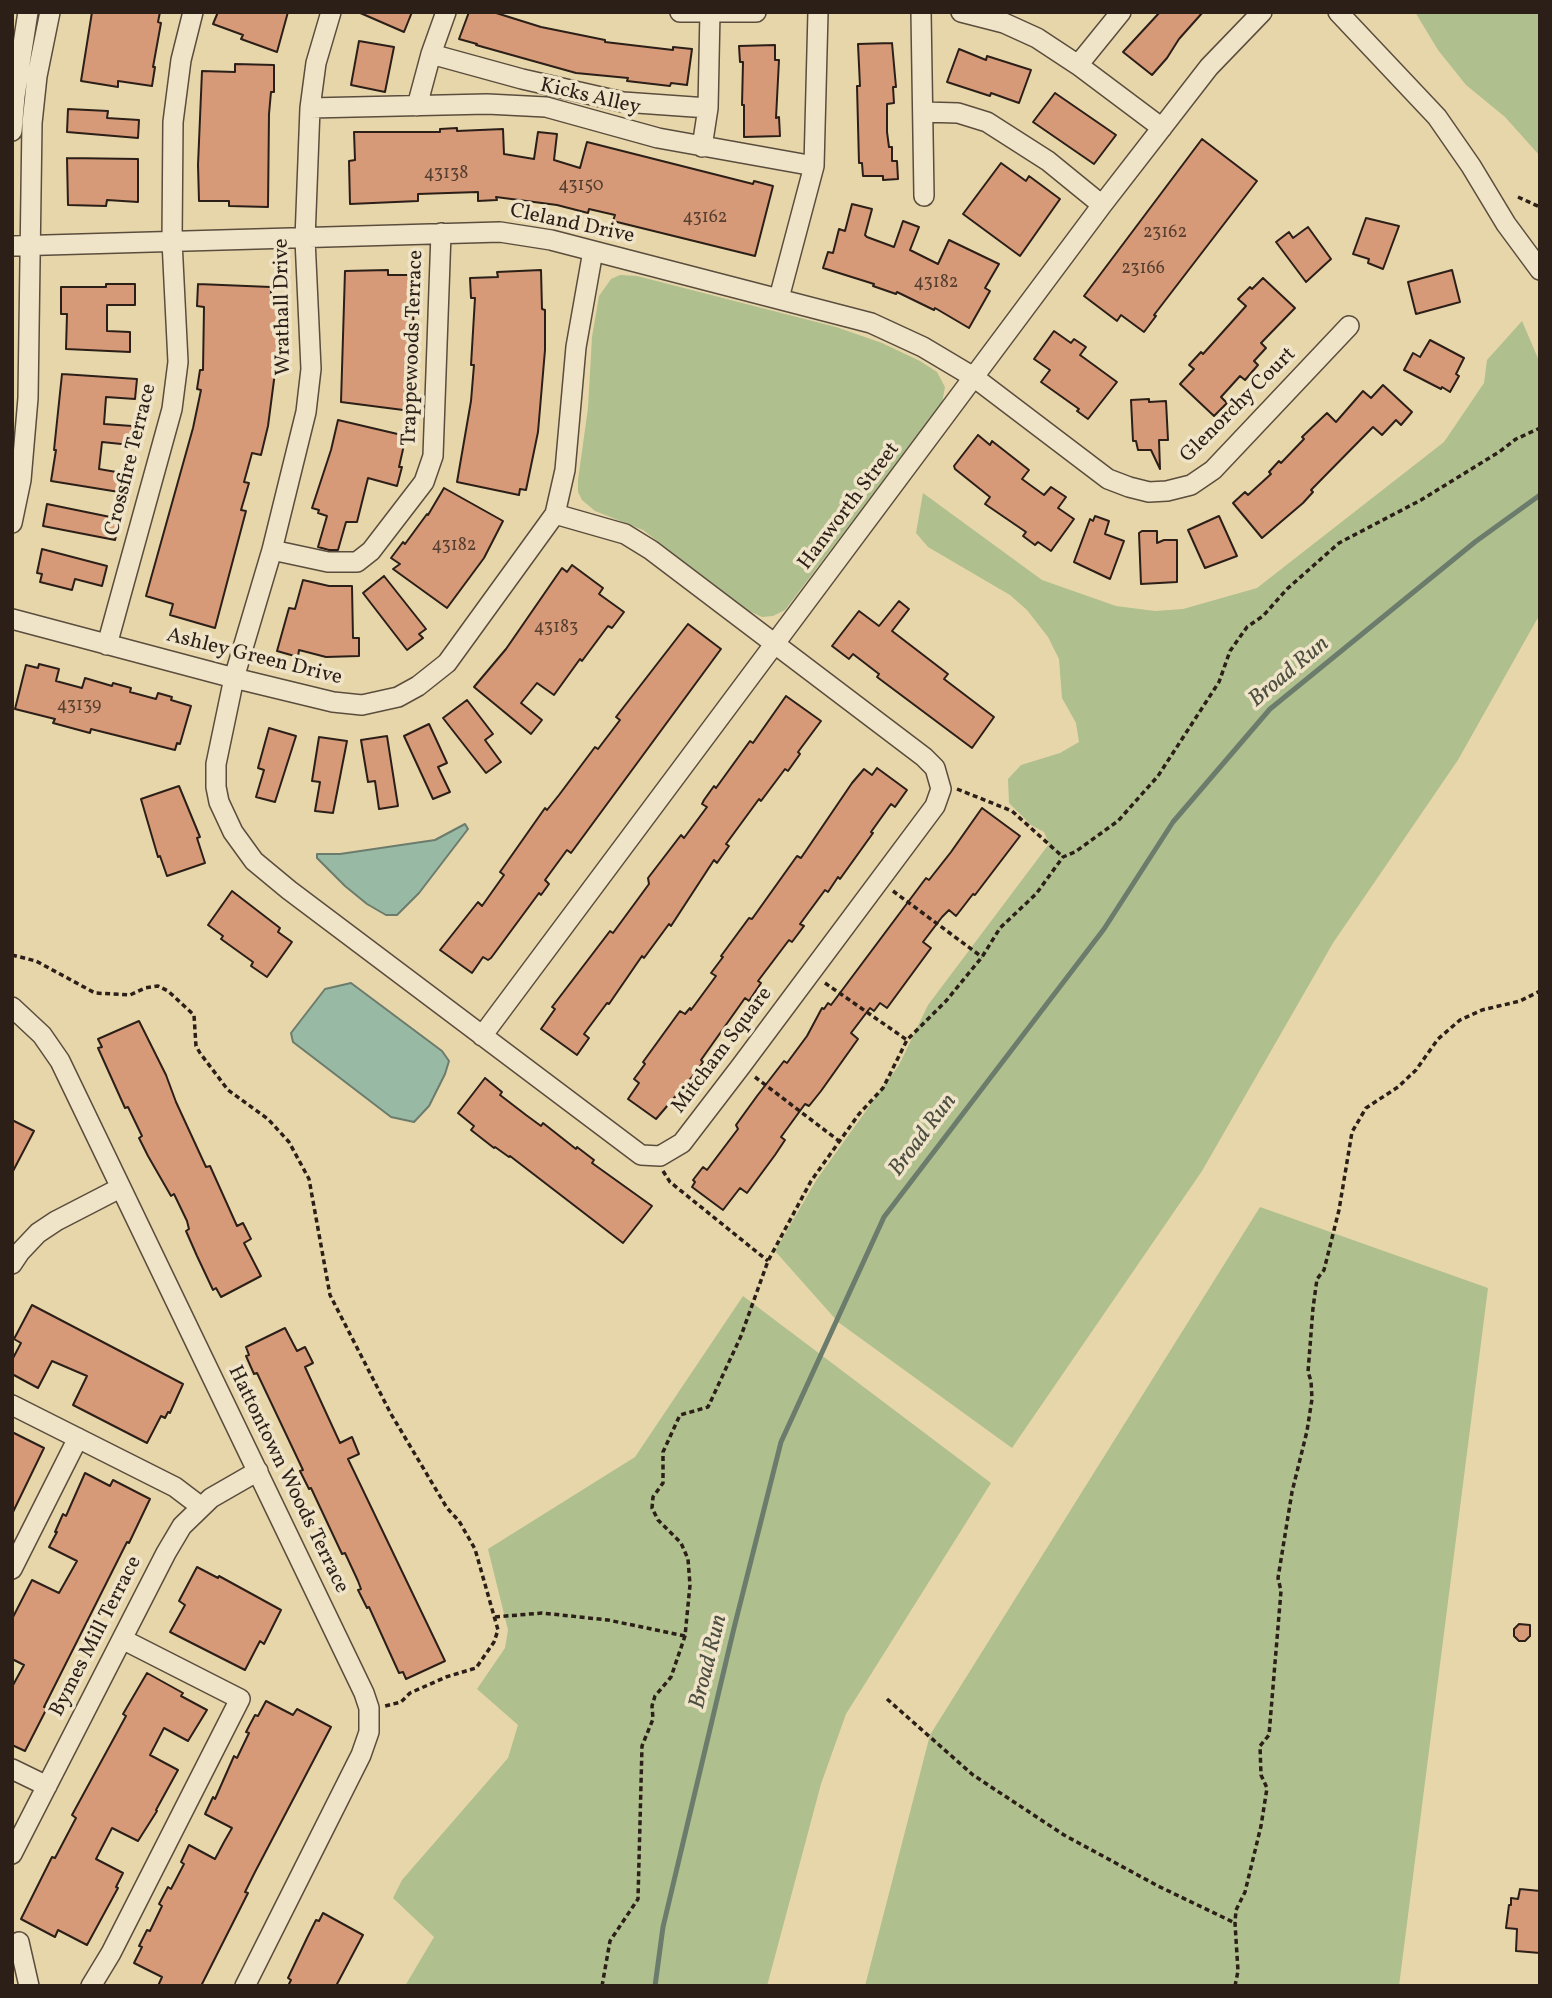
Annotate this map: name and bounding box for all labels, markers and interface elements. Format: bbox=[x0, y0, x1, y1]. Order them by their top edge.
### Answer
street label: Kicks Alley bbox=[537, 74, 643, 122]
house number: 43138 bbox=[424, 164, 468, 186]
house number: 43150 bbox=[558, 176, 604, 198]
street label: Cleland Drive bbox=[507, 200, 637, 250]
house number: 43162 bbox=[682, 208, 728, 230]
house number: 23162 bbox=[1143, 223, 1187, 245]
street label: Wrathall Drive bbox=[270, 238, 298, 376]
street label: Trappewoods Terrace bbox=[398, 250, 430, 446]
house number: 23166 bbox=[1121, 259, 1165, 281]
house number: 43182 bbox=[913, 273, 959, 295]
street label: Glenorchy Court bbox=[1176, 343, 1302, 469]
street label: Crossfire Terrace bbox=[101, 381, 163, 539]
street label: Hanworth Street bbox=[794, 438, 906, 576]
house number: 43182 bbox=[431, 536, 477, 558]
house number: 43183 bbox=[534, 618, 578, 640]
street label: Ashley Green Drive bbox=[164, 624, 344, 692]
water label: Broad Run bbox=[1244, 632, 1336, 714]
house number: 43139 bbox=[57, 696, 101, 718]
street label: Mitcham Square bbox=[667, 983, 779, 1119]
water label: Broad Run bbox=[884, 1089, 964, 1183]
street label: Hattontown Woods Terrace bbox=[221, 1362, 353, 1598]
street label: Bymes Mill Terrace bbox=[46, 1552, 148, 1722]
water label: Broad Run bbox=[685, 1612, 735, 1712]

